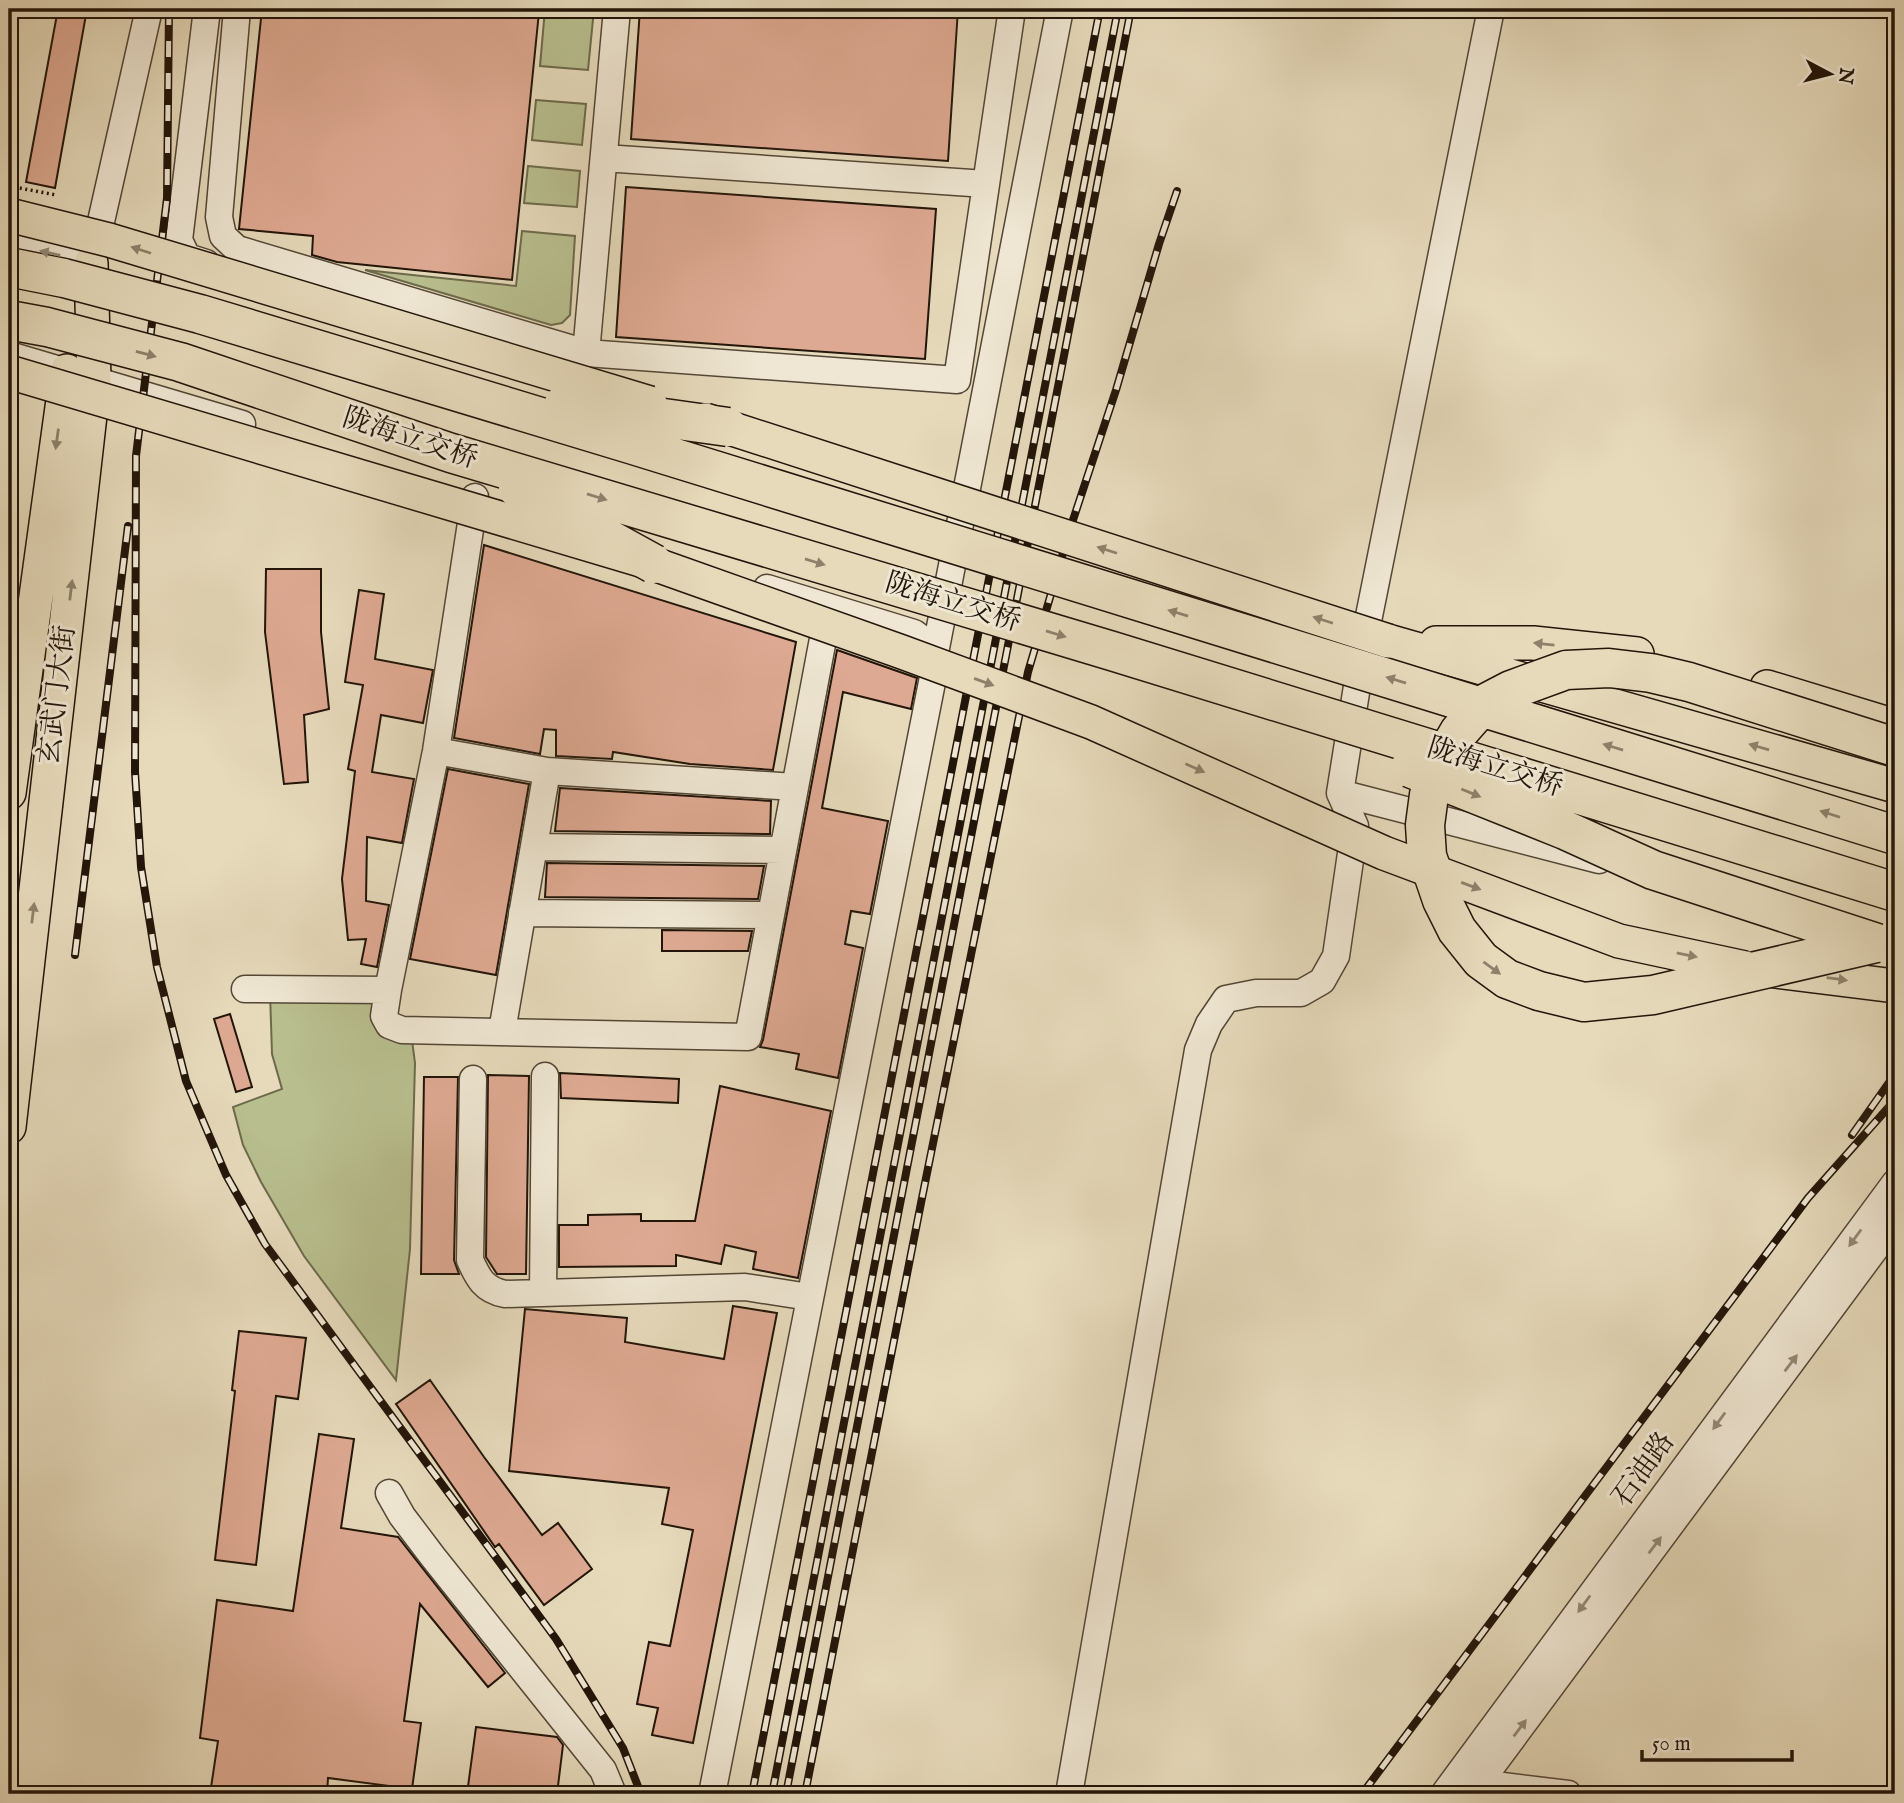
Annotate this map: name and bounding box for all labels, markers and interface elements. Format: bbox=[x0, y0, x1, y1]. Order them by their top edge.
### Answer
north arrow bbox=[1796, 38, 1866, 108]
text: N bbox=[1832, 65, 1858, 86]
one-way arrow bbox=[130, 244, 151, 255]
one-way arrow bbox=[39, 248, 61, 259]
one-way arrow bbox=[136, 349, 158, 360]
street label: 陇海立交桥 bbox=[338, 401, 482, 477]
one-way arrow bbox=[52, 428, 63, 450]
one-way arrow bbox=[586, 492, 607, 502]
one-way arrow bbox=[1096, 544, 1117, 555]
one-way arrow bbox=[804, 557, 825, 567]
street label: 陇海立交桥 bbox=[881, 566, 1025, 640]
one-way arrow bbox=[65, 579, 76, 601]
one-way arrow bbox=[1167, 607, 1188, 617]
one-way arrow bbox=[1313, 614, 1334, 625]
street label: 玄武门大街 bbox=[32, 623, 84, 767]
one-way arrow bbox=[1046, 630, 1067, 640]
one-way arrow bbox=[1533, 639, 1555, 650]
one-way arrow bbox=[1385, 674, 1406, 684]
one-way arrow bbox=[974, 677, 995, 688]
street label: 陇海立交桥 bbox=[1423, 731, 1567, 805]
one-way arrow bbox=[1602, 741, 1623, 751]
one-way arrow bbox=[1748, 742, 1769, 752]
one-way arrow bbox=[1184, 763, 1205, 774]
one-way arrow bbox=[1461, 787, 1482, 798]
one-way arrow bbox=[1820, 808, 1841, 819]
one-way arrow bbox=[1461, 880, 1482, 891]
one-way arrow bbox=[27, 902, 38, 924]
one-way arrow bbox=[1676, 950, 1698, 961]
one-way arrow bbox=[1483, 960, 1501, 974]
one-way arrow bbox=[1826, 973, 1848, 984]
one-way arrow bbox=[1847, 1229, 1862, 1247]
one-way arrow bbox=[1783, 1354, 1798, 1372]
one-way arrow bbox=[1713, 1412, 1727, 1430]
street label: 石油路 bbox=[1605, 1426, 1683, 1514]
one-way arrow bbox=[1648, 1536, 1662, 1554]
one-way arrow bbox=[1578, 1595, 1592, 1613]
one-way arrow bbox=[1512, 1719, 1526, 1737]
scale bar bbox=[1642, 1719, 1792, 1763]
text: 50 m bbox=[1652, 1731, 1691, 1758]

